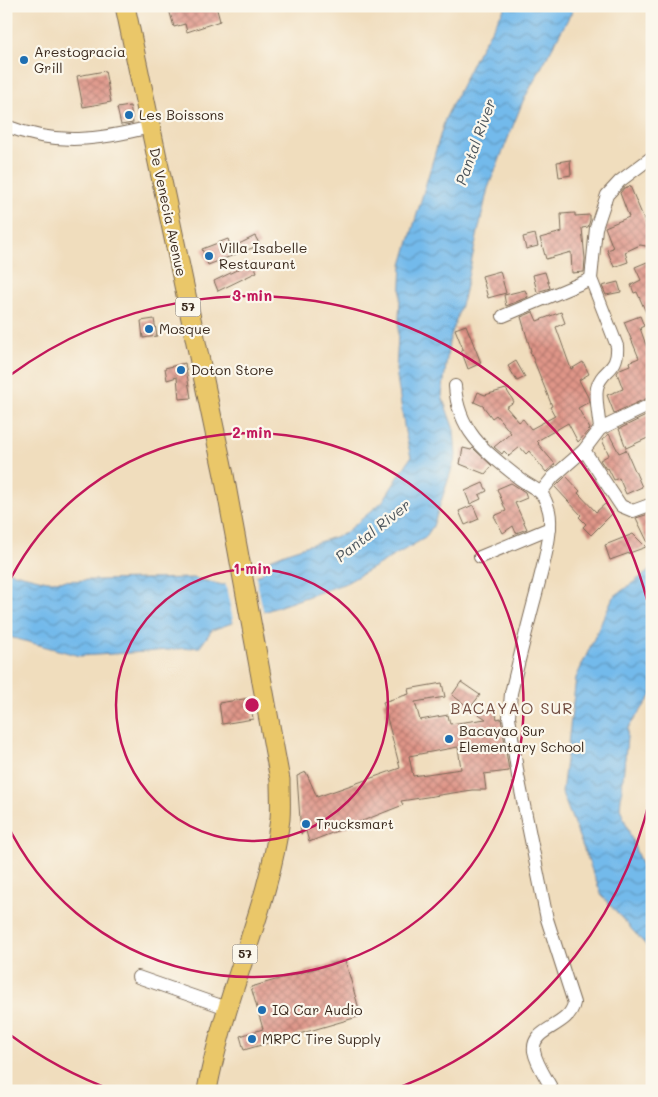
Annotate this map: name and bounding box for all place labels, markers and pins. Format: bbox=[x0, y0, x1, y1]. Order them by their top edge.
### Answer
place label: Arestogracia Grill bbox=[34, 42, 126, 77]
marker: Arestogracia Grill bbox=[18, 54, 30, 66]
place label: Les Boissons bbox=[139, 105, 224, 124]
marker: Les Boissons bbox=[123, 109, 135, 121]
place label: Villa Isabelle Restaurant bbox=[219, 238, 307, 273]
marker: Villa Isabelle Restaurant bbox=[203, 250, 215, 262]
place label: Mosque bbox=[159, 319, 211, 338]
marker: Mosque bbox=[143, 323, 155, 335]
place label: Doton Store bbox=[191, 360, 274, 379]
marker: Doton Store bbox=[175, 364, 187, 376]
centre of rings bbox=[243, 696, 261, 714]
place label: Bacayao Sur Elementary School bbox=[459, 721, 585, 756]
marker: Bacayao Sur Elementary School bbox=[443, 733, 455, 745]
place label: Trucksmart bbox=[316, 814, 394, 833]
marker: Trucksmart bbox=[300, 818, 312, 830]
place label: IQ Car Audio bbox=[272, 1000, 363, 1019]
marker: IQ Car Audio bbox=[256, 1004, 268, 1016]
place label: MRPC Tire Supply bbox=[262, 1029, 381, 1048]
marker: MRPC Tire Supply bbox=[246, 1033, 258, 1045]

